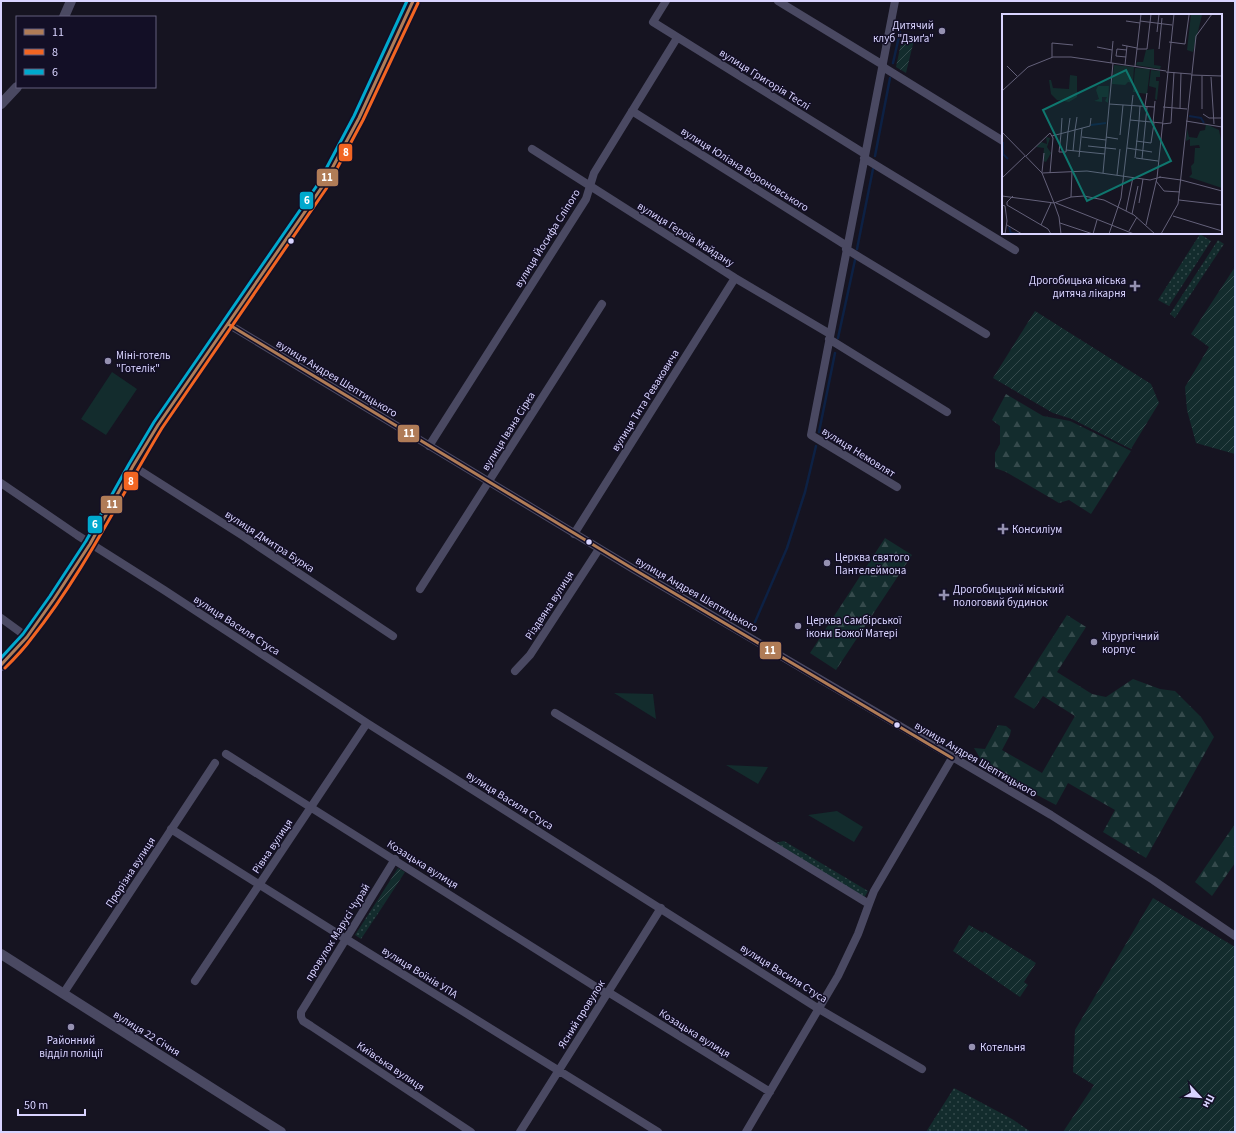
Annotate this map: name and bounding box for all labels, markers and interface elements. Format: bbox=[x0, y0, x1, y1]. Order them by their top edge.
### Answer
inset map bbox=[1002, 14, 1222, 234]
legend bbox=[16, 16, 156, 88]
place label: Дитячий клуб "Дзиґа" bbox=[873, 18, 934, 46]
text: 11 bbox=[52, 24, 64, 41]
marker: Дитячий клуб "Дзиґа" bbox=[937, 26, 947, 36]
text: 8 bbox=[52, 44, 58, 61]
street label: вулиця Григорія Теслі bbox=[716, 45, 813, 114]
text: 6 bbox=[52, 64, 58, 81]
street label: вулиця Юліана Вороновського bbox=[678, 124, 812, 215]
line badge: 8 bbox=[338, 143, 353, 162]
text: 8 bbox=[343, 145, 349, 160]
line badge: 11 bbox=[316, 168, 339, 187]
text: 11 bbox=[321, 170, 333, 185]
street label: вулиця Йосифа Сліпого bbox=[511, 186, 584, 290]
line badge: 6 bbox=[299, 191, 314, 210]
text: 6 bbox=[304, 193, 310, 208]
street label: вулиця Героїв Майдану bbox=[634, 199, 737, 270]
unlabelled marker bbox=[286, 236, 296, 246]
place label: Дрогобицька міська дитяча лікарня bbox=[1029, 273, 1126, 301]
marker: Дрогобицька міська дитяча лікарня bbox=[1129, 280, 1141, 292]
street label: вулиця Андрея Шептицького bbox=[273, 336, 400, 421]
street label: вулиця Тита Реваковича bbox=[608, 346, 683, 454]
place label: Міні-готель "Готелік" bbox=[116, 348, 170, 376]
marker: Міні-готель "Готелік" bbox=[103, 356, 113, 366]
street label: вулиця Івана Сірка bbox=[478, 389, 539, 474]
line badge: 11 bbox=[397, 424, 420, 443]
street label: вулиця Немовлят bbox=[819, 424, 898, 481]
text: 11 bbox=[403, 426, 415, 441]
line badge: 8 bbox=[123, 471, 139, 491]
text: 8 bbox=[128, 474, 134, 489]
line badge: 11 bbox=[100, 495, 123, 514]
text: 11 bbox=[106, 497, 118, 512]
street label: вулиця Дмитра Бурка bbox=[222, 507, 317, 576]
line badge: 6 bbox=[87, 515, 103, 534]
text: 6 bbox=[92, 517, 98, 532]
place label: Консиліум bbox=[1012, 522, 1062, 537]
marker: Консиліум bbox=[997, 523, 1009, 535]
unlabelled marker bbox=[584, 537, 594, 547]
place label: Церква святого Пантелеймона bbox=[835, 550, 910, 578]
street label: вулиця Андрея Шептицького bbox=[633, 553, 761, 636]
marker: Церква святого Пантелеймона bbox=[822, 558, 832, 568]
street label: Різдвяна вулиця bbox=[522, 568, 577, 643]
place label: Дрогобицький міський пологовий будинок bbox=[953, 582, 1064, 610]
marker: Дрогобицький міський пологовий будинок bbox=[938, 589, 950, 601]
street label: вулиця Василя Стуса bbox=[191, 592, 283, 659]
place label: Церква Самбірської ікони Божої Матері bbox=[806, 613, 902, 641]
marker: Церква Самбірської ікони Божої Матері bbox=[793, 621, 803, 631]
place label: Хірургічний корпус bbox=[1102, 629, 1159, 657]
marker: Хірургічний корпус bbox=[1089, 637, 1099, 647]
line badge: 11 bbox=[759, 641, 782, 660]
text: 11 bbox=[764, 643, 776, 658]
street label: вулиця Андрея Шептицького bbox=[912, 718, 1040, 801]
unlabelled marker bbox=[892, 720, 902, 730]
street label: вулиця Василя Стуса bbox=[463, 768, 556, 833]
street label: Рівна вулиця bbox=[249, 816, 296, 877]
street label: Прорізна вулиця bbox=[102, 834, 159, 910]
street label: Козацька вулиця bbox=[384, 836, 461, 892]
street label: провулок Марусі Чурай bbox=[301, 881, 374, 984]
street label: вулиця Василя Стуса bbox=[737, 941, 830, 1006]
street label: вулиця Воїнів УПА bbox=[379, 943, 461, 1002]
street label: Ясний провулок bbox=[554, 977, 609, 1051]
street label: Козацька вулиця bbox=[656, 1005, 733, 1061]
street label: вулиця 22 Січня bbox=[110, 1007, 183, 1060]
marker: Районний відділ поліції bbox=[66, 1022, 76, 1032]
place label: Районний відділ поліції bbox=[39, 1033, 103, 1061]
street label: Київська вулиця bbox=[354, 1038, 428, 1095]
place label: Котельня bbox=[980, 1040, 1026, 1055]
marker: Котельня bbox=[967, 1042, 977, 1052]
north arrow bbox=[1180, 1077, 1220, 1117]
scale bar bbox=[18, 1091, 85, 1117]
text: Пн bbox=[1199, 1092, 1218, 1111]
text: 50 m bbox=[24, 1097, 48, 1114]

